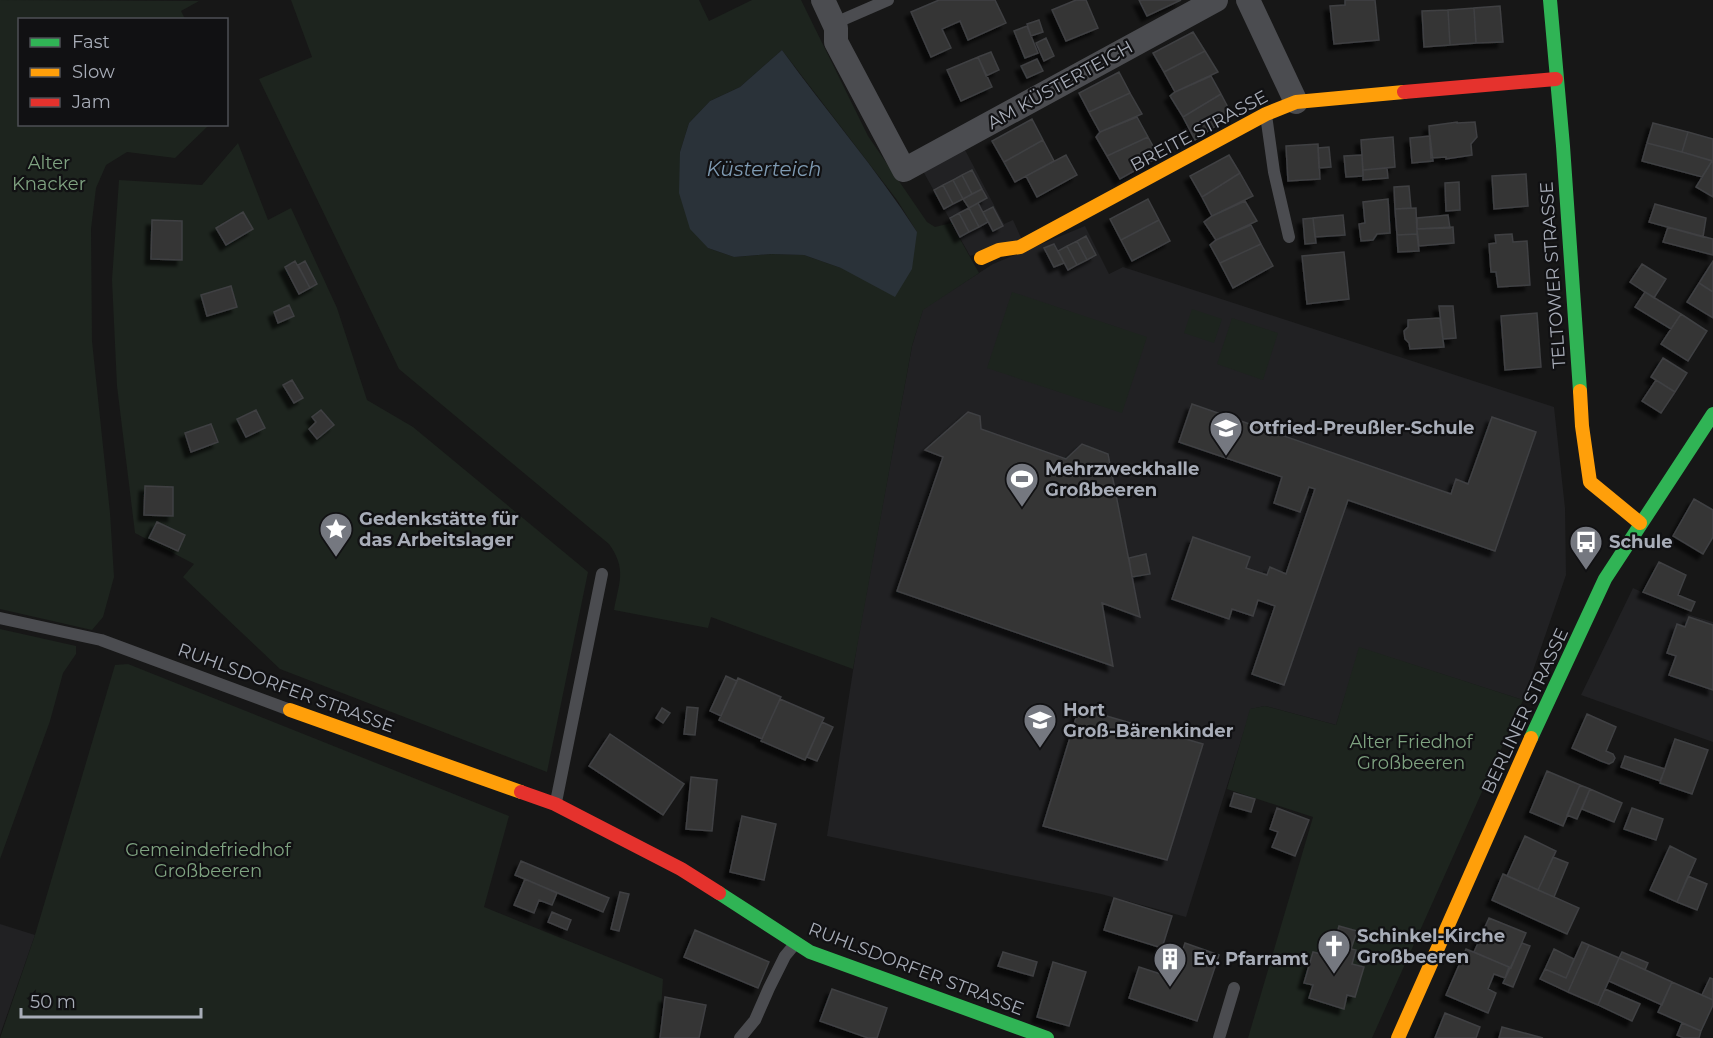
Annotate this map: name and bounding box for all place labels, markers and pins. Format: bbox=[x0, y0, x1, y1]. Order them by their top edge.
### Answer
school or university icon: Otfried-Preußler-Schule bbox=[1208, 410, 1244, 457]
place label: Otfried-Preußler-Schule bbox=[1249, 417, 1474, 439]
place label: Mehrzweckhalle Großbeeren bbox=[1045, 458, 1199, 501]
sports icon: Mehrzweckhalle Großbeeren bbox=[1004, 461, 1040, 508]
place label: Gedenkstätte für das Arbeitslager bbox=[359, 508, 519, 551]
place icon: Gedenkstätte für das Arbeitslager bbox=[318, 511, 354, 558]
bus stop icon: Schule bbox=[1568, 524, 1604, 571]
place label: Schule bbox=[1609, 531, 1673, 553]
place label: Hort Groß-Bärenkinder bbox=[1063, 699, 1234, 742]
school or university icon: Hort Groß-Bärenkinder bbox=[1022, 702, 1058, 749]
place label: Schinkel-Kirche Großbeeren bbox=[1357, 925, 1505, 968]
church icon: Schinkel-Kirche Großbeeren bbox=[1316, 928, 1352, 975]
building icon: Ev. Pfarramt bbox=[1152, 941, 1188, 988]
place label: Ev. Pfarramt bbox=[1193, 948, 1309, 970]

